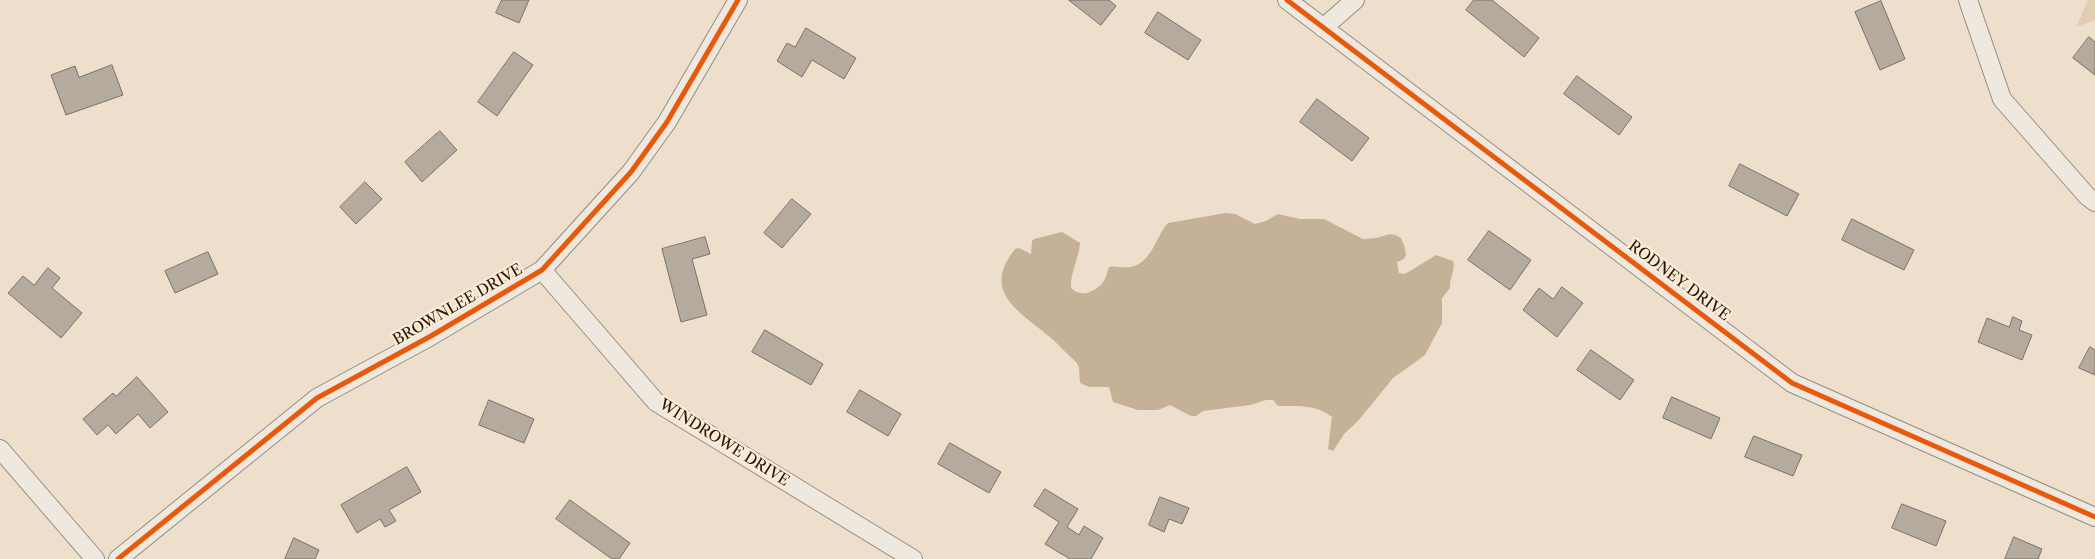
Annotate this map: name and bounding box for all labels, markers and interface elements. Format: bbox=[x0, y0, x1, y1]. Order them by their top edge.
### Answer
street label: RODNEY DRIVE bbox=[1625, 237, 1733, 325]
street label: BROWNLEE DRIVE bbox=[390, 261, 526, 349]
street label: WINDROWE DRIVE bbox=[656, 396, 792, 490]

